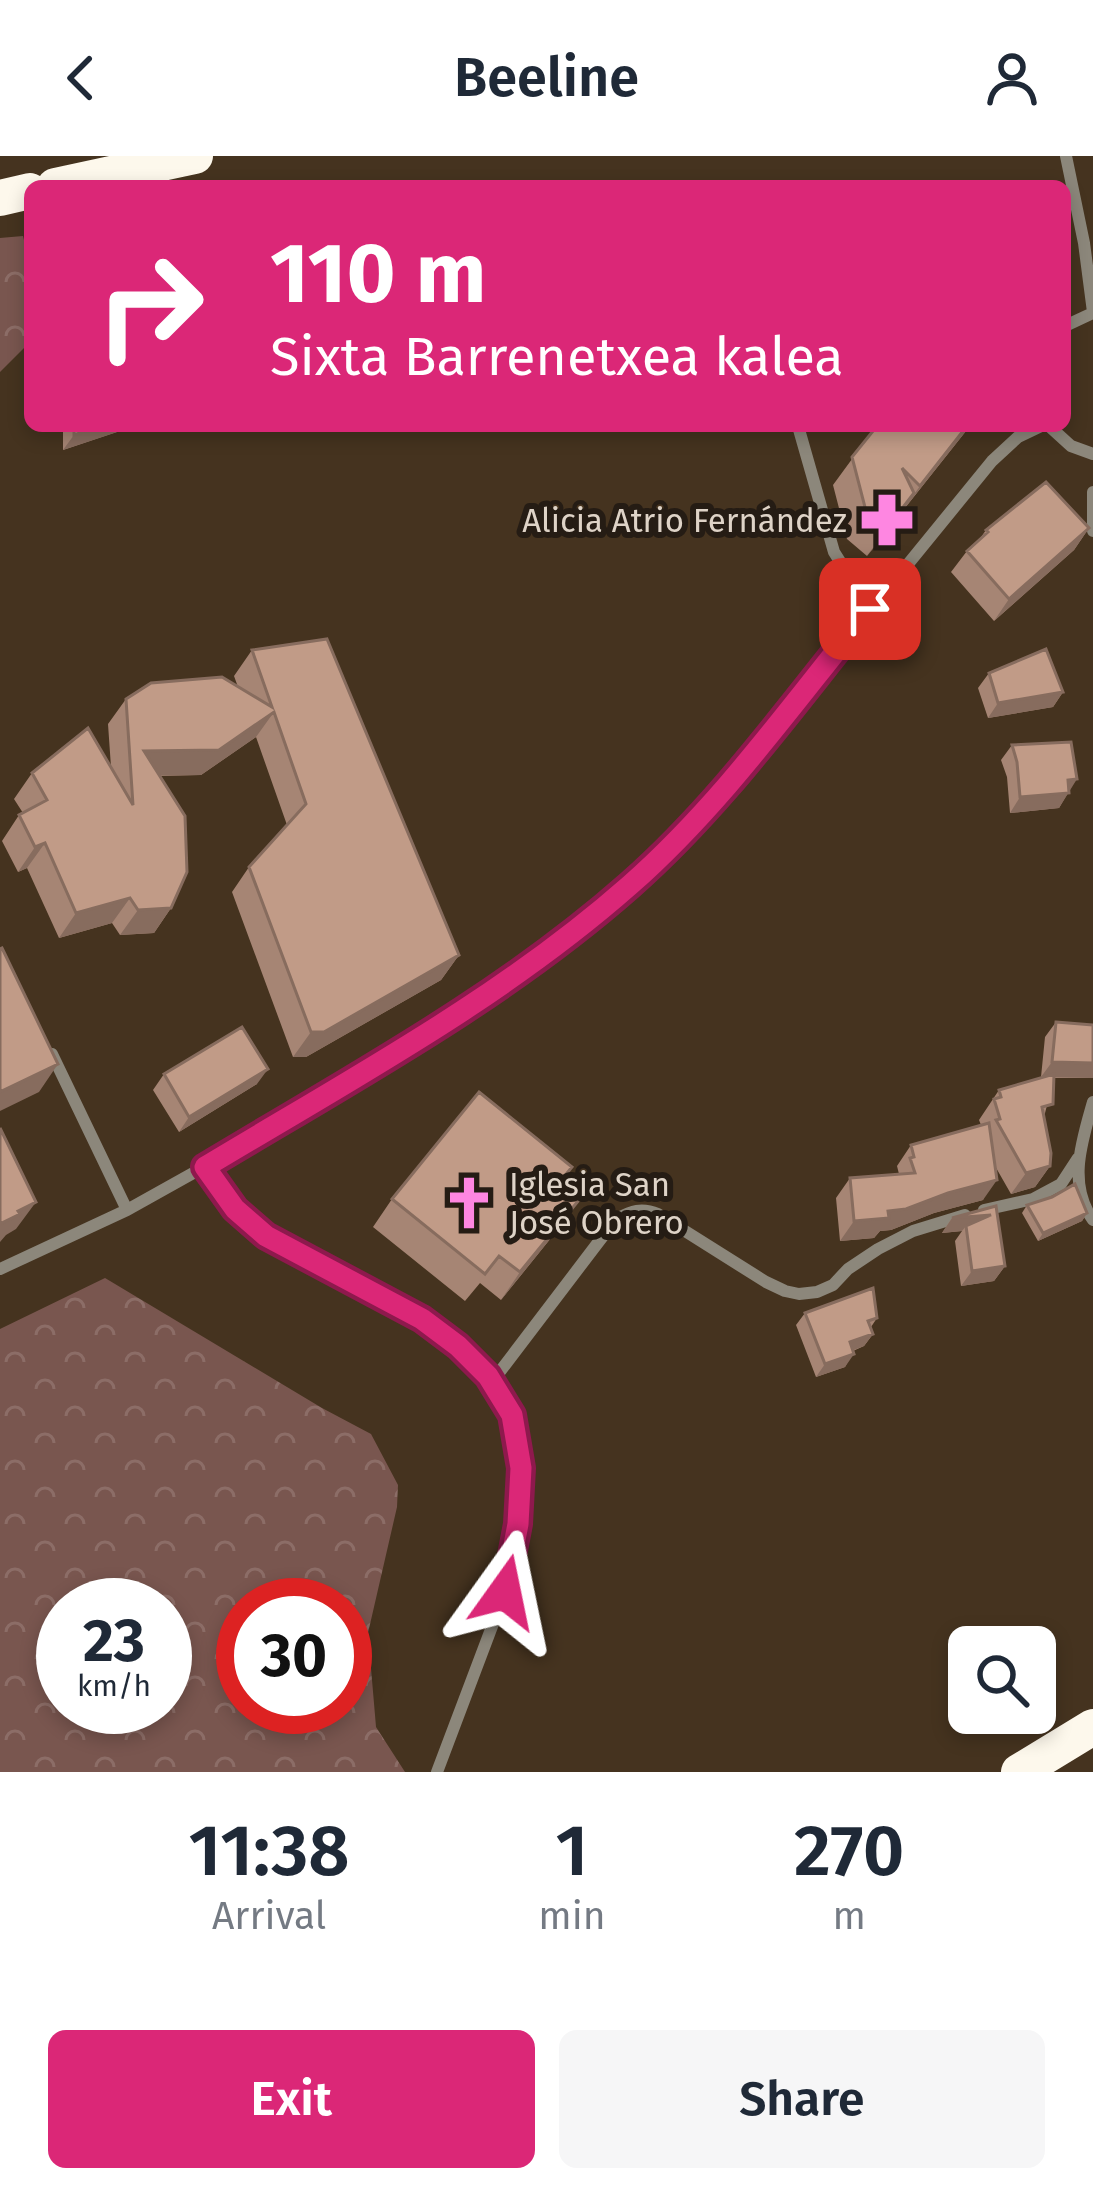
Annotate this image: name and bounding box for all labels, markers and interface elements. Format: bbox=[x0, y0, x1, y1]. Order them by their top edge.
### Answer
icon: back bbox=[48, 45, 114, 111]
icon: person bbox=[979, 45, 1045, 111]
text: Beeline bbox=[454, 46, 639, 110]
text: 110 m bbox=[270, 223, 486, 324]
icon: right bbox=[72, 228, 228, 384]
text: Sixta Barrenetxea kalea bbox=[270, 325, 844, 389]
pharmacy icon: Alicia Atrio Fernández bbox=[858, 491, 916, 549]
place label: Alicia Atrio Fernández bbox=[522, 501, 847, 541]
pin bbox=[819, 558, 921, 660]
icon: arrive bbox=[837, 576, 903, 642]
place label: Iglesia San José Obrero bbox=[509, 1165, 684, 1243]
church icon: Iglesia San José Obrero bbox=[440, 1174, 498, 1232]
position arrow bbox=[442, 1529, 568, 1655]
speed limit sign: 30 bbox=[216, 1578, 372, 1734]
text: 23 bbox=[83, 1605, 145, 1677]
map controls bbox=[948, 1626, 1056, 1734]
button: search bbox=[948, 1626, 1056, 1734]
text: km/h bbox=[77, 1668, 151, 1704]
text: 11:38 bbox=[189, 1808, 350, 1894]
text: 1 bbox=[555, 1808, 588, 1894]
text: 270 bbox=[794, 1808, 904, 1894]
text: Arrival bbox=[212, 1893, 326, 1939]
text: min bbox=[538, 1893, 606, 1939]
text: m bbox=[833, 1893, 866, 1939]
button: Exit bbox=[48, 2030, 535, 2168]
button: Share bbox=[559, 2030, 1045, 2168]

